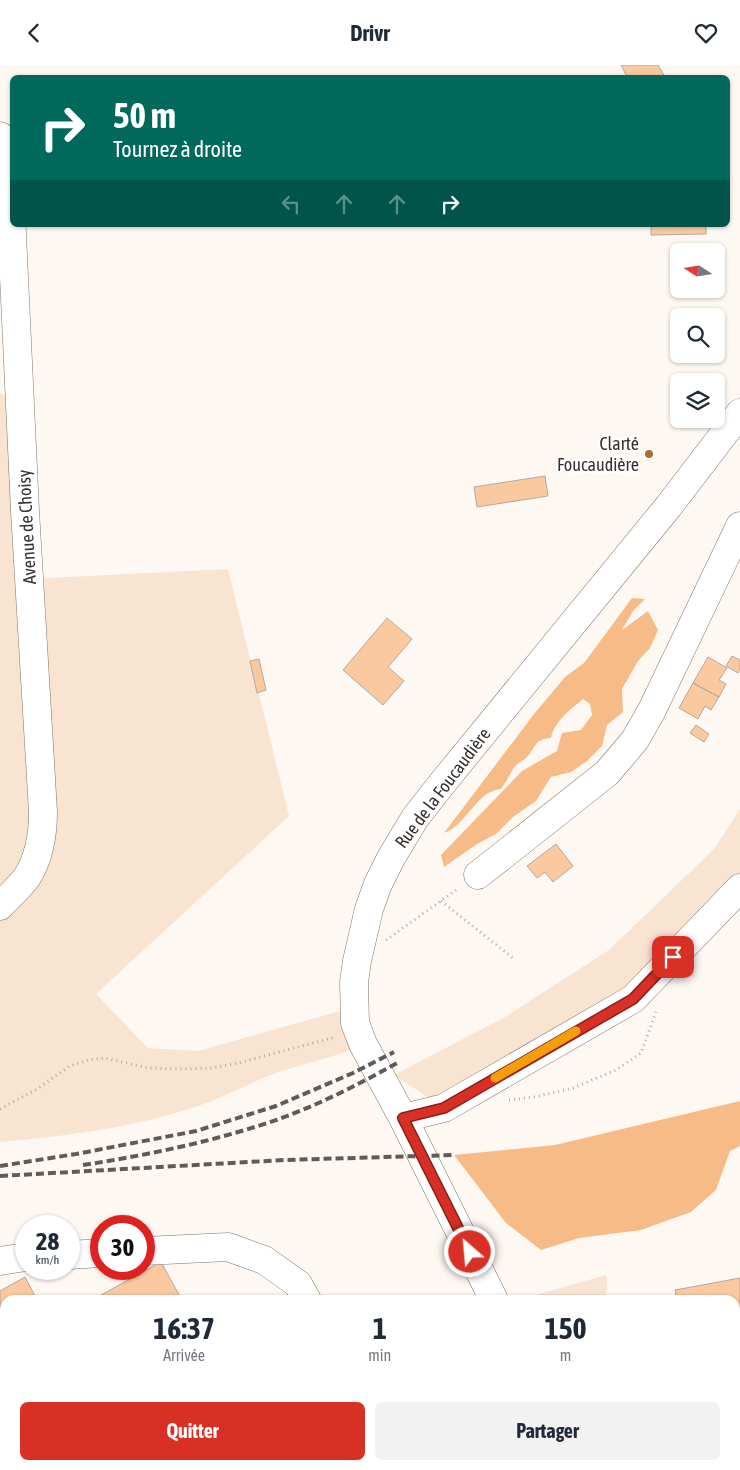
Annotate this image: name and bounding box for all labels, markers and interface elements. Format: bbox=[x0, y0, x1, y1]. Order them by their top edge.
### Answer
icon: back bbox=[20, 19, 48, 47]
icon: heart bbox=[692, 19, 720, 47]
text: Drivr bbox=[350, 20, 390, 46]
icon: right bbox=[30, 95, 95, 160]
text: 50 m bbox=[113, 95, 176, 135]
text: Tournez à droite bbox=[113, 136, 242, 162]
icon: left bbox=[277, 190, 305, 218]
icon: ahead bbox=[330, 190, 358, 218]
icon: ahead bbox=[383, 190, 411, 218]
icon: right bbox=[436, 190, 464, 218]
north arrow bbox=[670, 243, 725, 297]
map controls bbox=[670, 243, 725, 428]
button: search bbox=[670, 308, 725, 363]
button: layers bbox=[670, 373, 725, 428]
place label: Clarté Foucaudière bbox=[557, 433, 639, 475]
marker: Clarté Foucaudière bbox=[643, 448, 655, 460]
street label: Avenue de Choisy bbox=[13, 469, 40, 585]
street label: Rue de la Foucaudière bbox=[391, 723, 495, 852]
pin bbox=[652, 936, 694, 978]
icon: arrive bbox=[659, 943, 687, 971]
speed limit sign: 30 bbox=[90, 1215, 155, 1280]
position arrow bbox=[443, 1225, 495, 1277]
text: 28 bbox=[36, 1227, 59, 1255]
text: km/h bbox=[36, 1253, 59, 1267]
text: 16:37 bbox=[153, 1311, 215, 1345]
text: 1 bbox=[373, 1311, 387, 1345]
text: 150 bbox=[544, 1311, 587, 1345]
text: Arrivée bbox=[163, 1346, 205, 1364]
text: min bbox=[368, 1346, 391, 1364]
text: m bbox=[560, 1346, 571, 1364]
button: Quitter bbox=[20, 1402, 365, 1460]
button: Partager bbox=[375, 1402, 720, 1460]

